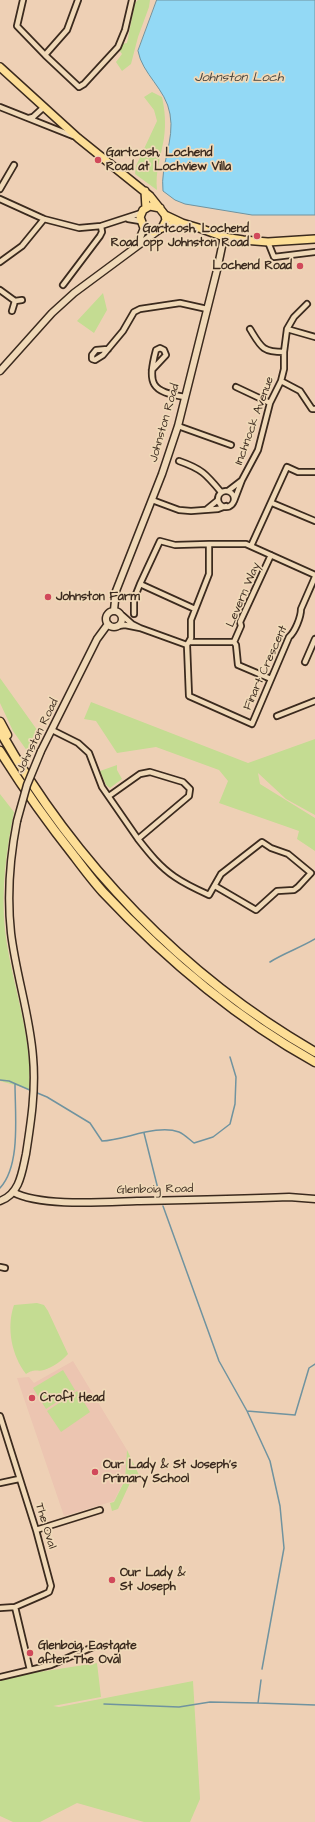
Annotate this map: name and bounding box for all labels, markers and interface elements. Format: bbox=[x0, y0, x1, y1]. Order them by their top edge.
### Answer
water label: Johnston Loch bbox=[195, 70, 283, 86]
place label: Gartcosh, Lochend Road at Lochview Villa bbox=[106, 146, 231, 174]
marker: Gartcosh, Lochend Road at Lochview Villa bbox=[93, 155, 103, 165]
place label: Gartcosh, Lochend Road opp Johnston Road bbox=[111, 222, 249, 250]
marker: Gartcosh, Lochend Road opp Johnston Road bbox=[252, 231, 262, 241]
place label: Lochend Road bbox=[212, 259, 292, 273]
marker: Lochend Road bbox=[295, 261, 305, 271]
street label: Inchnock Avenue bbox=[232, 375, 278, 467]
street label: Johnston Road bbox=[147, 382, 183, 464]
street label: Levern Way bbox=[224, 560, 264, 630]
place label: Johnston Farm bbox=[56, 590, 140, 604]
marker: Johnston Farm bbox=[43, 592, 53, 602]
street label: Finart Crescent bbox=[241, 623, 291, 713]
street label: Johnston Road bbox=[14, 696, 62, 776]
street label: Glenboig Road bbox=[117, 1182, 193, 1198]
place label: Croft Head bbox=[40, 1391, 105, 1405]
marker: Croft Head bbox=[27, 1393, 37, 1403]
place label: Our Lady & St Joseph's Primary School bbox=[103, 1458, 237, 1486]
marker: Our Lady & St Joseph's Primary School bbox=[90, 1467, 100, 1477]
street label: The Oval bbox=[31, 1501, 59, 1551]
place label: Our Lady & St Joseph bbox=[120, 1566, 186, 1594]
marker: Our Lady & St Joseph bbox=[107, 1575, 117, 1585]
place label: Glenboig, Eastgate after The Oval bbox=[38, 1639, 137, 1667]
marker: Glenboig, Eastgate after The Oval bbox=[25, 1648, 35, 1658]

